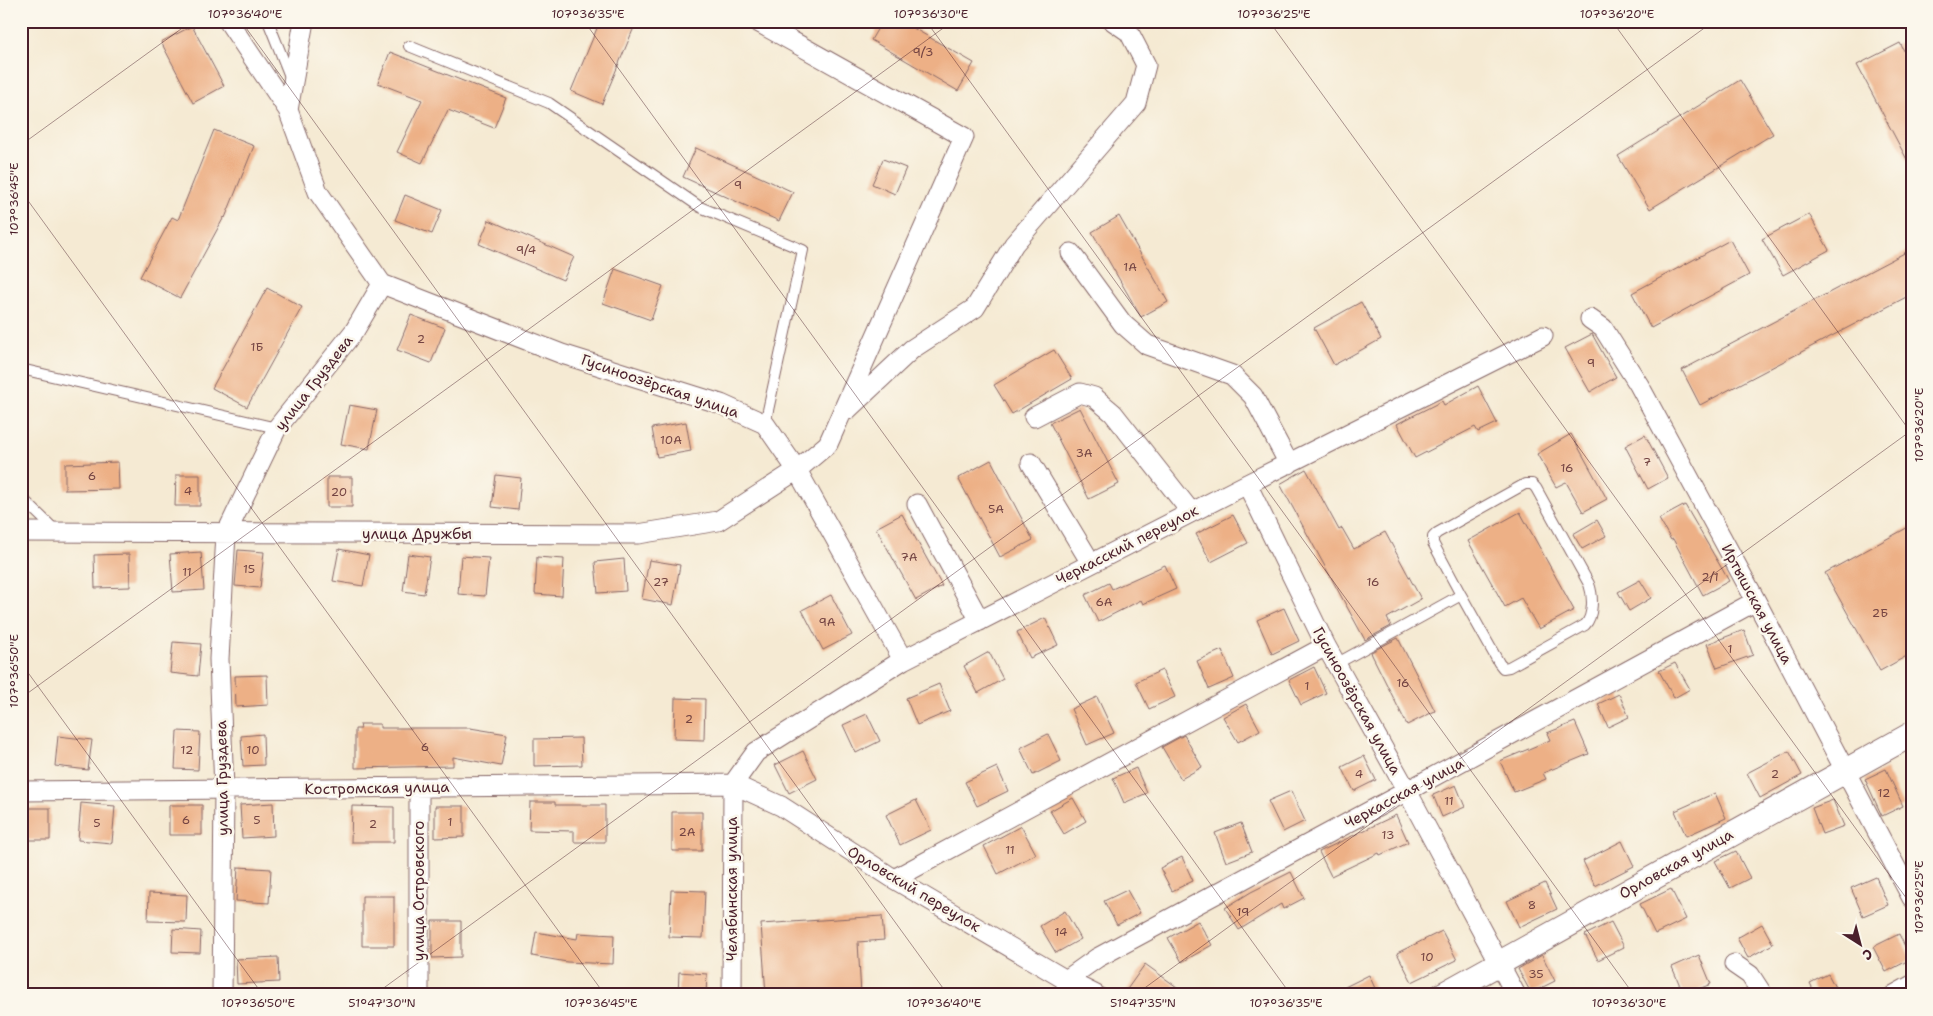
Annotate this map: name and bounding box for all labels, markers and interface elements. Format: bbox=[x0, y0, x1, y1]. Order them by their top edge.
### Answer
text: 107°36'40"E bbox=[208, 6, 282, 22]
text: 107°36'35"E bbox=[551, 6, 625, 22]
text: 107°36'30"E bbox=[894, 6, 968, 22]
text: 107°36'25"E bbox=[1237, 6, 1311, 22]
text: 107°36'20"E bbox=[1580, 6, 1654, 22]
house number: 9/3 bbox=[913, 44, 933, 60]
text: 107°36'45"E bbox=[6, 163, 22, 235]
house number: 9 bbox=[734, 177, 742, 193]
house number: 9/4 bbox=[516, 242, 536, 258]
house number: 1А bbox=[1123, 259, 1137, 275]
street label: улица Груздева bbox=[271, 331, 358, 435]
house number: 2 bbox=[417, 331, 425, 347]
house number: 1Б bbox=[251, 339, 264, 355]
street label: Гусиноозёрская улица bbox=[578, 350, 742, 423]
house number: 9 bbox=[1587, 355, 1595, 371]
text: 107°36'20"E bbox=[1911, 388, 1927, 462]
house number: 10А bbox=[660, 432, 682, 448]
house number: 3А bbox=[1075, 445, 1093, 461]
house number: 7 bbox=[1643, 454, 1651, 470]
house number: 16 bbox=[1560, 460, 1574, 476]
house number: 6 bbox=[88, 468, 96, 484]
house number: 4 bbox=[184, 483, 192, 499]
house number: 20 bbox=[331, 484, 347, 500]
street label: Черкасский переулок bbox=[1052, 500, 1202, 590]
house number: 5А bbox=[988, 501, 1004, 517]
street label: улица Дружбы bbox=[362, 524, 472, 544]
street label: Иртышская улица bbox=[1717, 540, 1797, 668]
house number: 7А bbox=[900, 549, 918, 565]
house number: 15 bbox=[243, 561, 255, 577]
house number: 11 bbox=[182, 564, 192, 580]
house number: 2/1 bbox=[1701, 569, 1719, 585]
house number: 27 bbox=[653, 574, 669, 590]
house number: 16 bbox=[1366, 574, 1380, 590]
house number: 6А bbox=[1095, 594, 1113, 610]
house number: 2Б bbox=[1872, 605, 1888, 621]
house number: 9А bbox=[818, 614, 836, 630]
street label: Гусиноозёрская улица bbox=[1308, 624, 1406, 779]
text: 107°36'50"E bbox=[6, 634, 22, 708]
house number: 1 bbox=[1727, 641, 1733, 657]
house number: 16 bbox=[1396, 675, 1410, 691]
house number: 1 bbox=[1304, 678, 1310, 694]
house number: 2 bbox=[685, 711, 693, 727]
street label: улица Груздева bbox=[211, 719, 233, 836]
house number: 6 bbox=[421, 739, 429, 755]
house number: 12 bbox=[181, 742, 193, 758]
house number: 10 bbox=[246, 742, 260, 758]
street label: Черкасская улица bbox=[1341, 753, 1468, 833]
house number: 4 bbox=[1355, 766, 1363, 782]
house number: 2 bbox=[1771, 766, 1779, 782]
street label: Костромская улица bbox=[304, 777, 450, 799]
house number: 12 bbox=[1878, 785, 1890, 801]
house number: 11 bbox=[1444, 793, 1454, 809]
house number: 6 bbox=[182, 812, 190, 828]
house number: 5 bbox=[253, 812, 261, 828]
house number: 1 bbox=[447, 814, 453, 830]
house number: 5 bbox=[93, 815, 101, 831]
house number: 2 bbox=[369, 816, 377, 832]
street label: Челябинская улица bbox=[722, 816, 742, 961]
street label: улица Островского bbox=[409, 821, 429, 961]
house number: 2А bbox=[678, 824, 696, 840]
street label: Орловская улица bbox=[1615, 824, 1737, 904]
house number: 13 bbox=[1382, 827, 1394, 843]
street label: Орловский переулок bbox=[844, 841, 984, 937]
house number: 11 bbox=[1005, 842, 1015, 858]
text: 107°36'25"E bbox=[1911, 860, 1927, 934]
house number: 8 bbox=[1528, 897, 1536, 913]
house number: 19 bbox=[1237, 904, 1249, 920]
north arrow bbox=[1836, 918, 1886, 968]
house number: 14 bbox=[1055, 924, 1067, 940]
text: С bbox=[1859, 945, 1876, 964]
house number: 10 bbox=[1420, 949, 1434, 965]
house number: 35 bbox=[1528, 966, 1544, 982]
text: 107°36'50"E bbox=[221, 995, 295, 1011]
text: 51°47'30"N bbox=[348, 995, 416, 1011]
text: 107°36'45"E bbox=[565, 995, 637, 1011]
text: 107°36'40"E bbox=[907, 995, 981, 1011]
text: 51°47'35"N bbox=[1110, 995, 1176, 1011]
text: 107°36'35"E bbox=[1249, 995, 1323, 1011]
text: 107°36'30"E bbox=[1592, 995, 1666, 1011]

